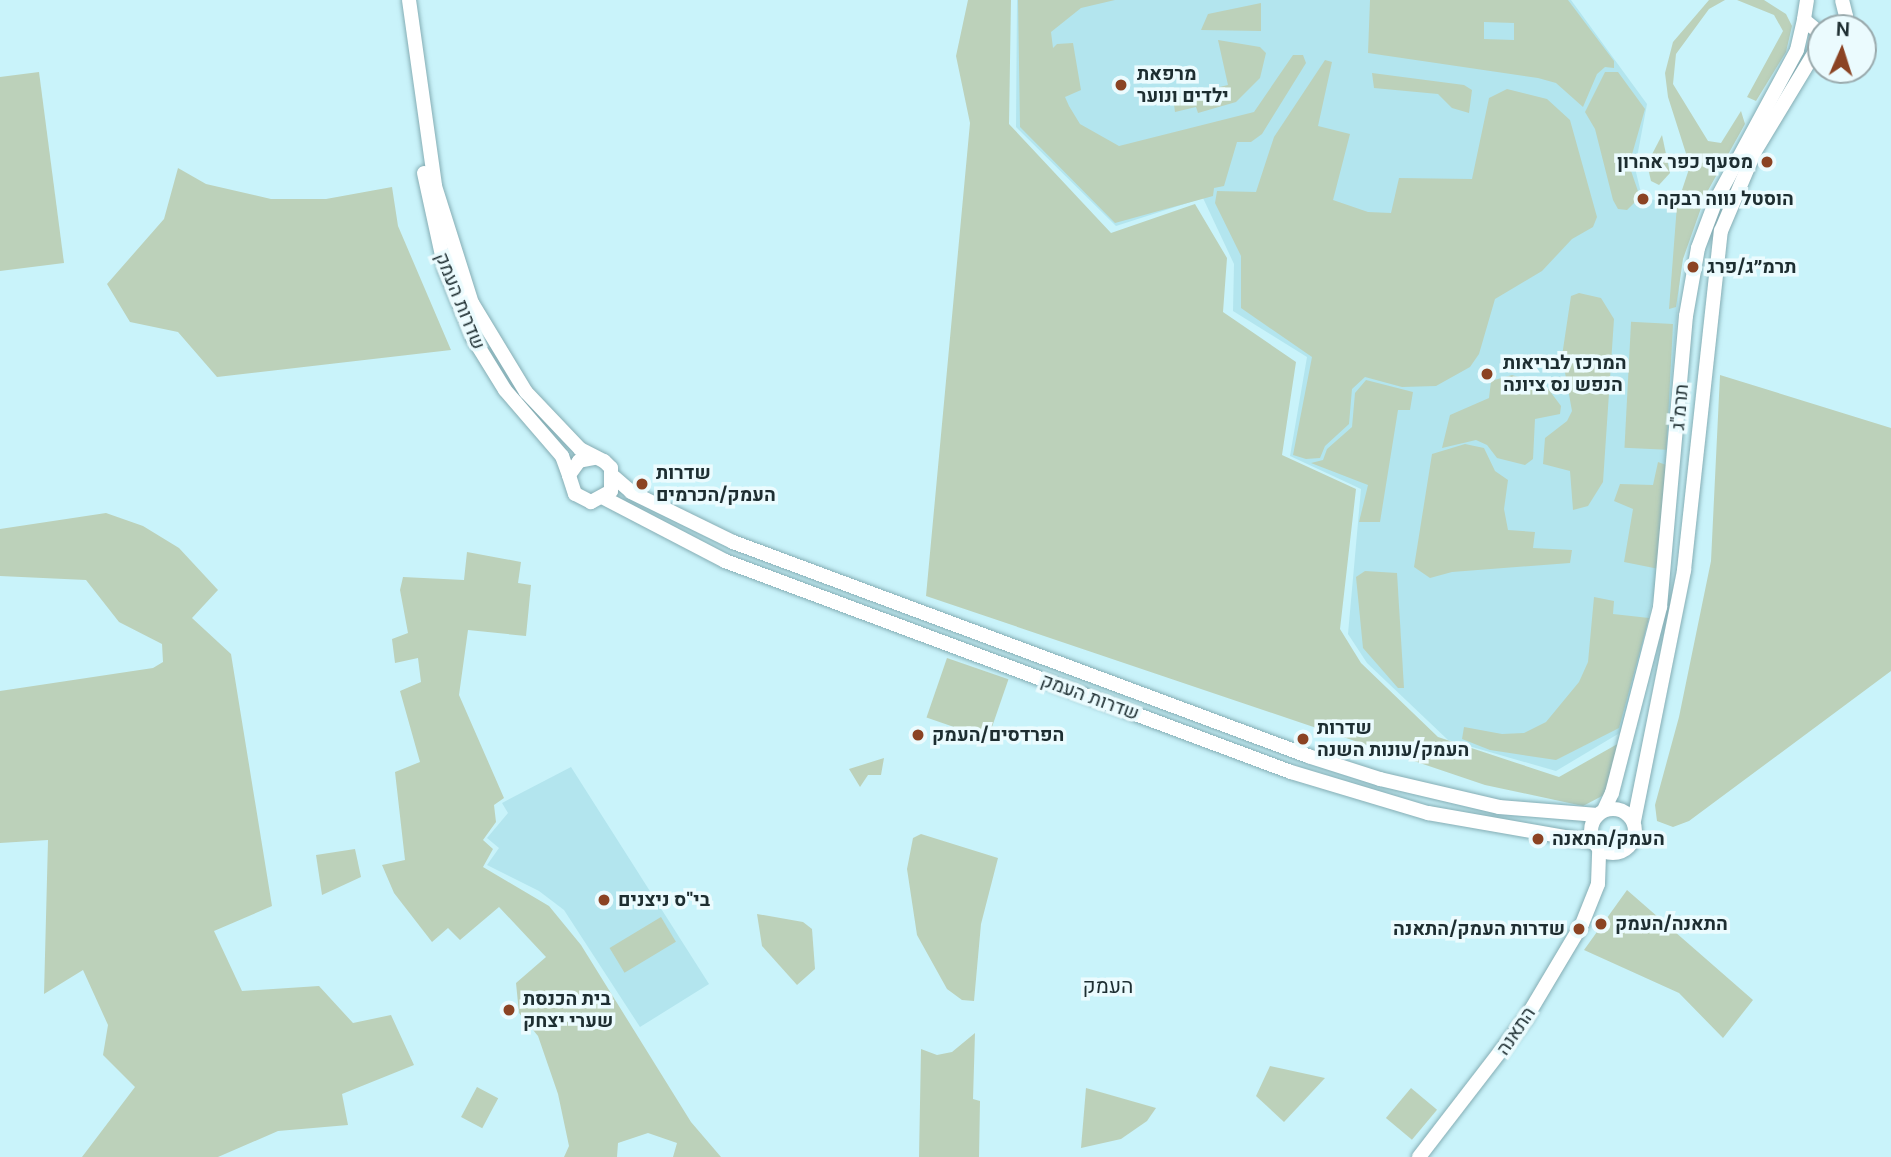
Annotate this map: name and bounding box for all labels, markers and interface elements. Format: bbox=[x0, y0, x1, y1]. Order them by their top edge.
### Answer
north arrow bbox=[1807, 14, 1877, 84]
text: N bbox=[1835, 17, 1851, 42]
place label: מרפאת ילדים ונוער bbox=[1137, 63, 1229, 107]
marker: מרפאת ילדים ונוער bbox=[1111, 75, 1131, 95]
place label: מסעף כפר אהרון bbox=[1617, 151, 1753, 173]
marker: מסעף כפר אהרון bbox=[1759, 154, 1775, 170]
place label: הוסטל נווה רבקה bbox=[1657, 188, 1794, 210]
marker: הוסטל נווה רבקה bbox=[1635, 191, 1651, 207]
street label: שדרות העמק bbox=[430, 249, 490, 353]
place label: תרמ״ג/פרג bbox=[1707, 256, 1796, 278]
marker: תרמ״ג/פרג bbox=[1685, 259, 1701, 275]
place label: המרכז לבריאות הנפש נס ציונה bbox=[1503, 352, 1627, 396]
marker: המרכז לבריאות הנפש נס ציונה bbox=[1477, 364, 1497, 384]
street label: תרמ"ג bbox=[1667, 383, 1693, 431]
place label: שדרות העמק/הכרמים bbox=[656, 462, 776, 506]
marker: שדרות העמק/הכרמים bbox=[634, 476, 650, 492]
street label: שדרות העמק bbox=[1038, 669, 1142, 725]
place label: שדרות העמק/עונות השנה bbox=[1317, 717, 1469, 761]
place label: הפרדסים/העמק bbox=[932, 724, 1064, 746]
marker: הפרדסים/העמק bbox=[910, 727, 926, 743]
marker: שדרות העמק/עונות השנה bbox=[1295, 731, 1311, 747]
place label: העמק/התאנה bbox=[1552, 828, 1665, 850]
marker: העמק/התאנה bbox=[1530, 831, 1546, 847]
place label: בי"ס ניצנים bbox=[618, 889, 710, 911]
marker: בי"ס ניצנים bbox=[596, 892, 612, 908]
place label: התאנה/העמק bbox=[1615, 913, 1728, 935]
marker: התאנה/העמק bbox=[1593, 916, 1609, 932]
place label: שדרות העמק/התאנה bbox=[1393, 918, 1565, 940]
marker: שדרות העמק/התאנה bbox=[1571, 921, 1587, 937]
district label: העמק bbox=[1083, 973, 1133, 999]
place label: בית הכנסת שערי יצחק bbox=[523, 988, 613, 1032]
marker: בית הכנסת שערי יצחק bbox=[501, 1002, 517, 1018]
street label: התאנה bbox=[1492, 1003, 1540, 1059]

